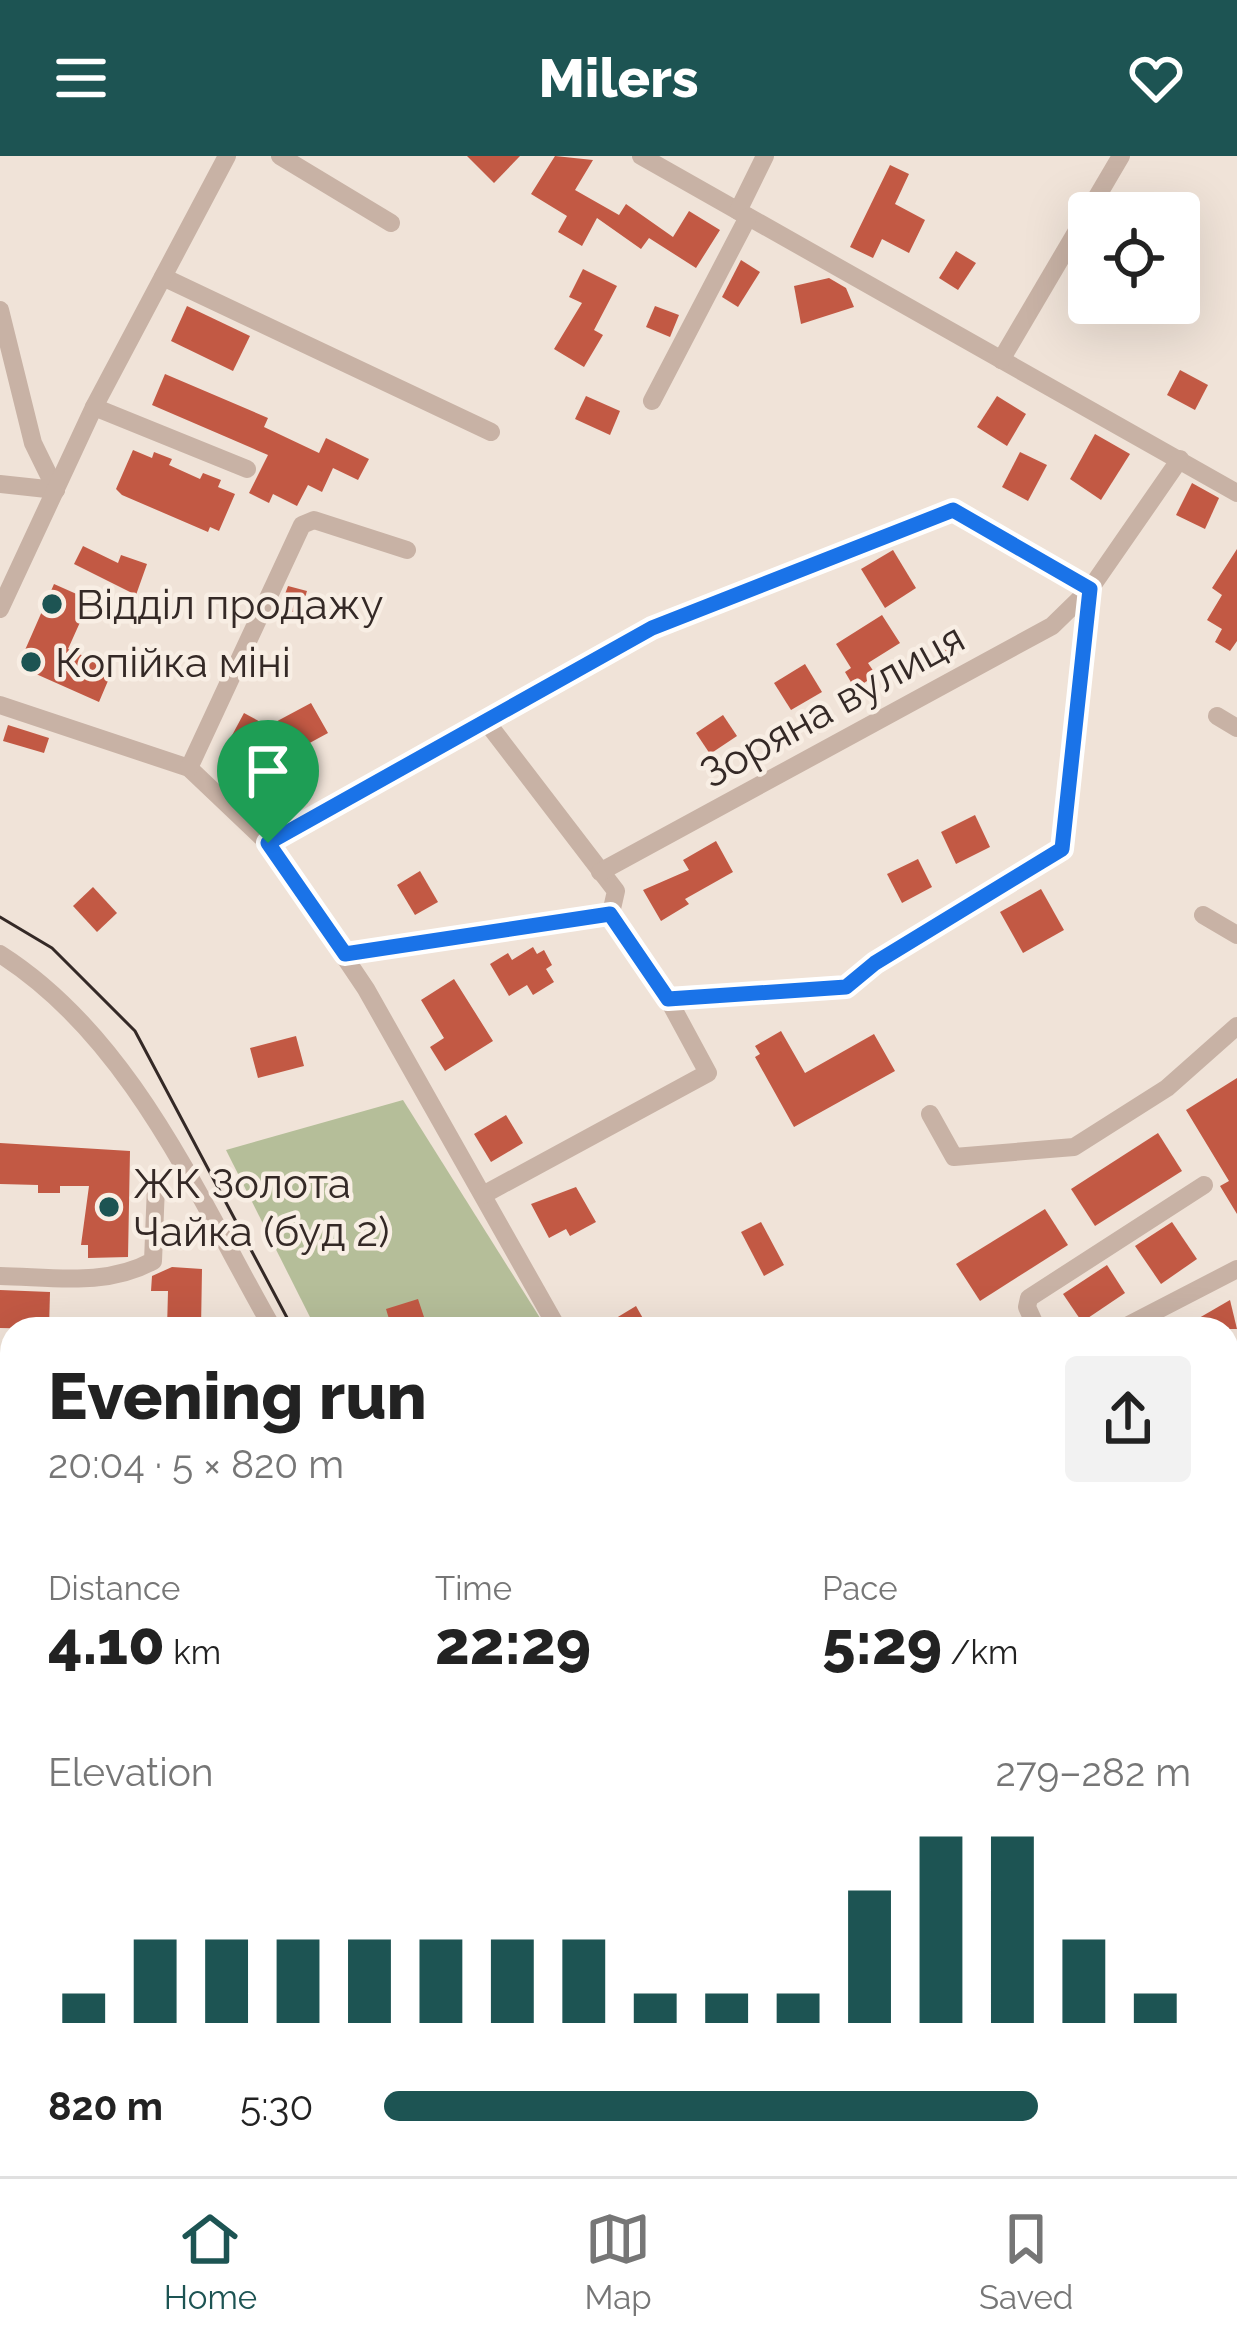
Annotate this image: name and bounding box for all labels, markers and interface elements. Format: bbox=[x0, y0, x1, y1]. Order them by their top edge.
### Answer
icon: menu bbox=[48, 45, 114, 111]
icon: heart bbox=[1123, 45, 1189, 111]
text: Milers bbox=[538, 46, 699, 110]
map controls bbox=[1068, 192, 1200, 324]
button: locate bbox=[1068, 192, 1200, 324]
place label: Відділ продажу bbox=[76, 580, 384, 629]
marker: Відділ продажу bbox=[39, 591, 65, 617]
street label: Зоряна вулиця bbox=[692, 613, 973, 798]
place label: Копійка міні bbox=[55, 638, 291, 687]
marker: Копійка міні bbox=[18, 649, 44, 675]
pin bbox=[217, 720, 319, 843]
icon: arrive bbox=[235, 738, 301, 804]
place label: ЖК Золота Чайка (буд 2) bbox=[133, 1159, 390, 1256]
marker: ЖК Золота Чайка (буд 2) bbox=[96, 1194, 122, 1220]
button: share bbox=[1065, 1356, 1191, 1482]
text: Evening run bbox=[48, 1357, 427, 1434]
text: 20:04 · 5 × 820 m bbox=[48, 1441, 344, 1487]
text: Distance bbox=[48, 1569, 180, 1608]
text: Time bbox=[435, 1569, 512, 1608]
text: Pace bbox=[822, 1569, 898, 1608]
text: 4.10 bbox=[48, 1608, 165, 1678]
text: 22:29 bbox=[435, 1608, 591, 1678]
text: 5:29 bbox=[822, 1608, 942, 1678]
text: km bbox=[165, 1633, 221, 1672]
text: /km bbox=[942, 1633, 1018, 1672]
text: Elevation bbox=[48, 1749, 214, 1795]
text: 279–282 m bbox=[995, 1749, 1191, 1795]
text: 820 m bbox=[48, 2083, 163, 2129]
text: 5:30 bbox=[240, 2083, 313, 2129]
tab: Home bbox=[164, 2206, 257, 2317]
tab: Map bbox=[584, 2206, 652, 2317]
tab: Saved bbox=[979, 2206, 1073, 2317]

